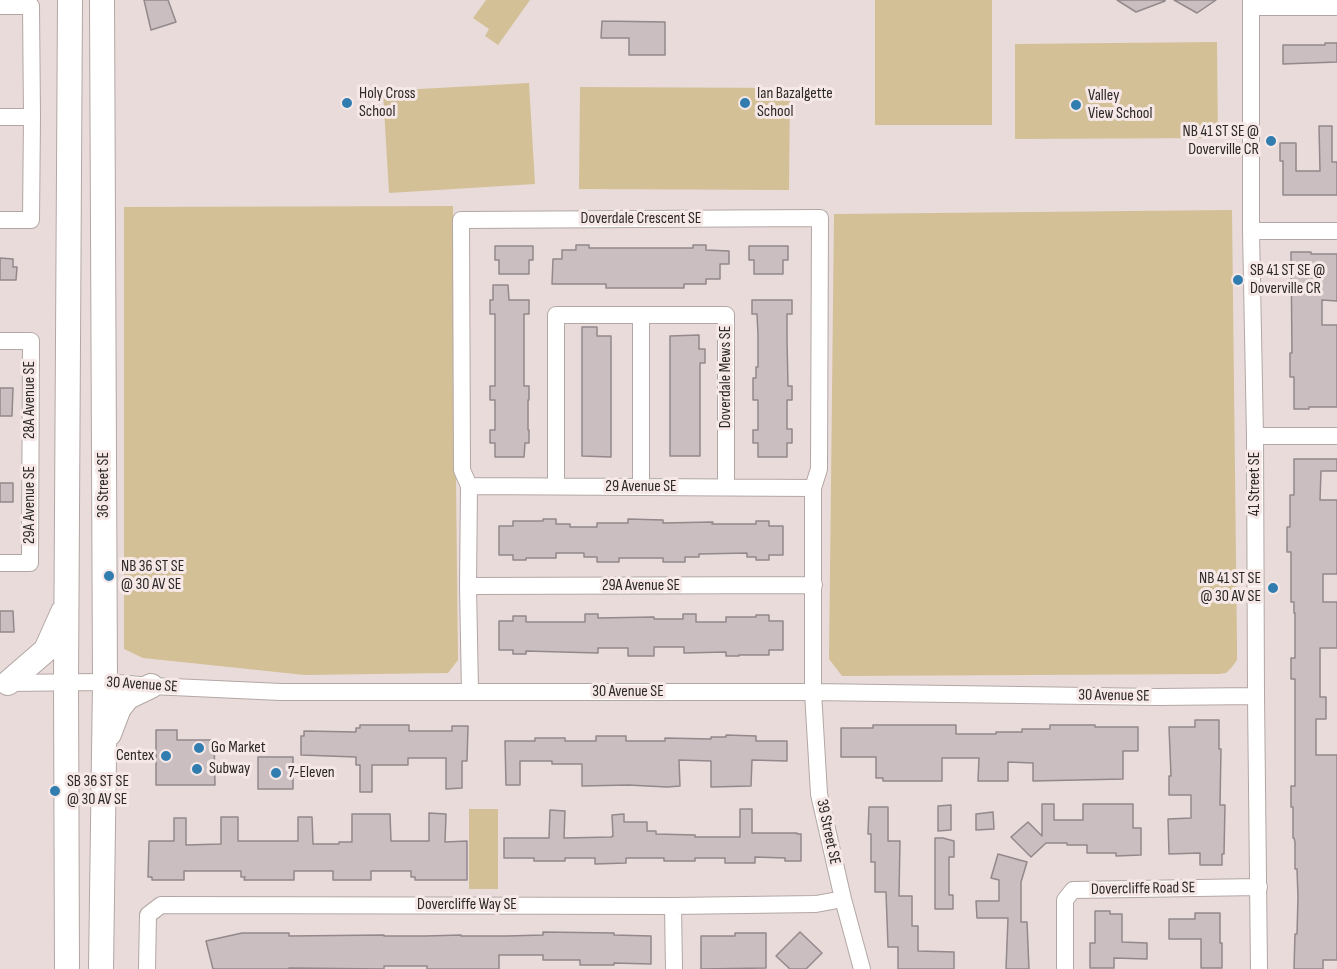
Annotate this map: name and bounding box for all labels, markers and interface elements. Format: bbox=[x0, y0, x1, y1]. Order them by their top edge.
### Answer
place label: Holy Cross School bbox=[359, 84, 415, 122]
place label: Ian Bazalgette School bbox=[757, 84, 833, 122]
place label: Valley View School bbox=[1088, 86, 1152, 124]
marker: Holy Cross School bbox=[340, 96, 354, 110]
marker: Ian Bazalgette School bbox=[738, 96, 752, 110]
marker: Valley View School bbox=[1069, 98, 1083, 112]
place label: NB 41 ST SE @ Doverville CR bbox=[1183, 122, 1259, 160]
marker: NB 41 ST SE @ Doverville CR bbox=[1264, 134, 1278, 148]
street label: Doverdale Crescent SE bbox=[581, 209, 701, 229]
place label: SB 41 ST SE @ Doverville CR bbox=[1250, 261, 1325, 299]
marker: SB 41 ST SE @ Doverville CR bbox=[1231, 273, 1245, 287]
street label: Doverdale Mews SE bbox=[716, 326, 736, 428]
street label: 28A Avenue SE bbox=[20, 361, 40, 439]
street label: 36 Street SE bbox=[94, 452, 114, 518]
street label: 41 Street SE bbox=[1245, 452, 1265, 516]
street label: 29A Avenue SE bbox=[20, 466, 40, 544]
street label: 29 Avenue SE bbox=[605, 477, 677, 497]
place label: NB 36 ST SE @ 30 AV SE bbox=[121, 557, 184, 595]
marker: NB 36 ST SE @ 30 AV SE bbox=[102, 569, 116, 583]
place label: NB 41 ST SE @ 30 AV SE bbox=[1199, 569, 1261, 607]
street label: 29A Avenue SE bbox=[602, 576, 680, 596]
marker: NB 41 ST SE @ 30 AV SE bbox=[1266, 581, 1280, 595]
street label: 30 Avenue SE bbox=[106, 673, 178, 697]
street label: 30 Avenue SE bbox=[592, 682, 664, 702]
street label: 30 Avenue SE bbox=[1078, 686, 1150, 706]
place label: Go Market bbox=[211, 738, 266, 758]
marker: Go Market bbox=[192, 741, 206, 755]
place label: Centex bbox=[116, 746, 154, 766]
marker: Centex bbox=[159, 749, 173, 763]
place label: Subway bbox=[209, 759, 250, 779]
marker: Subway bbox=[190, 762, 204, 776]
place label: 7-Eleven bbox=[288, 763, 335, 783]
marker: 7-Eleven bbox=[269, 766, 283, 780]
place label: SB 36 ST SE @ 30 AV SE bbox=[67, 772, 129, 810]
marker: SB 36 ST SE @ 30 AV SE bbox=[48, 784, 62, 798]
street label: 39 Street SE bbox=[812, 798, 844, 866]
street label: Dovercliffe Road SE bbox=[1091, 878, 1195, 900]
street label: Dovercliffe Way SE bbox=[417, 895, 517, 915]

